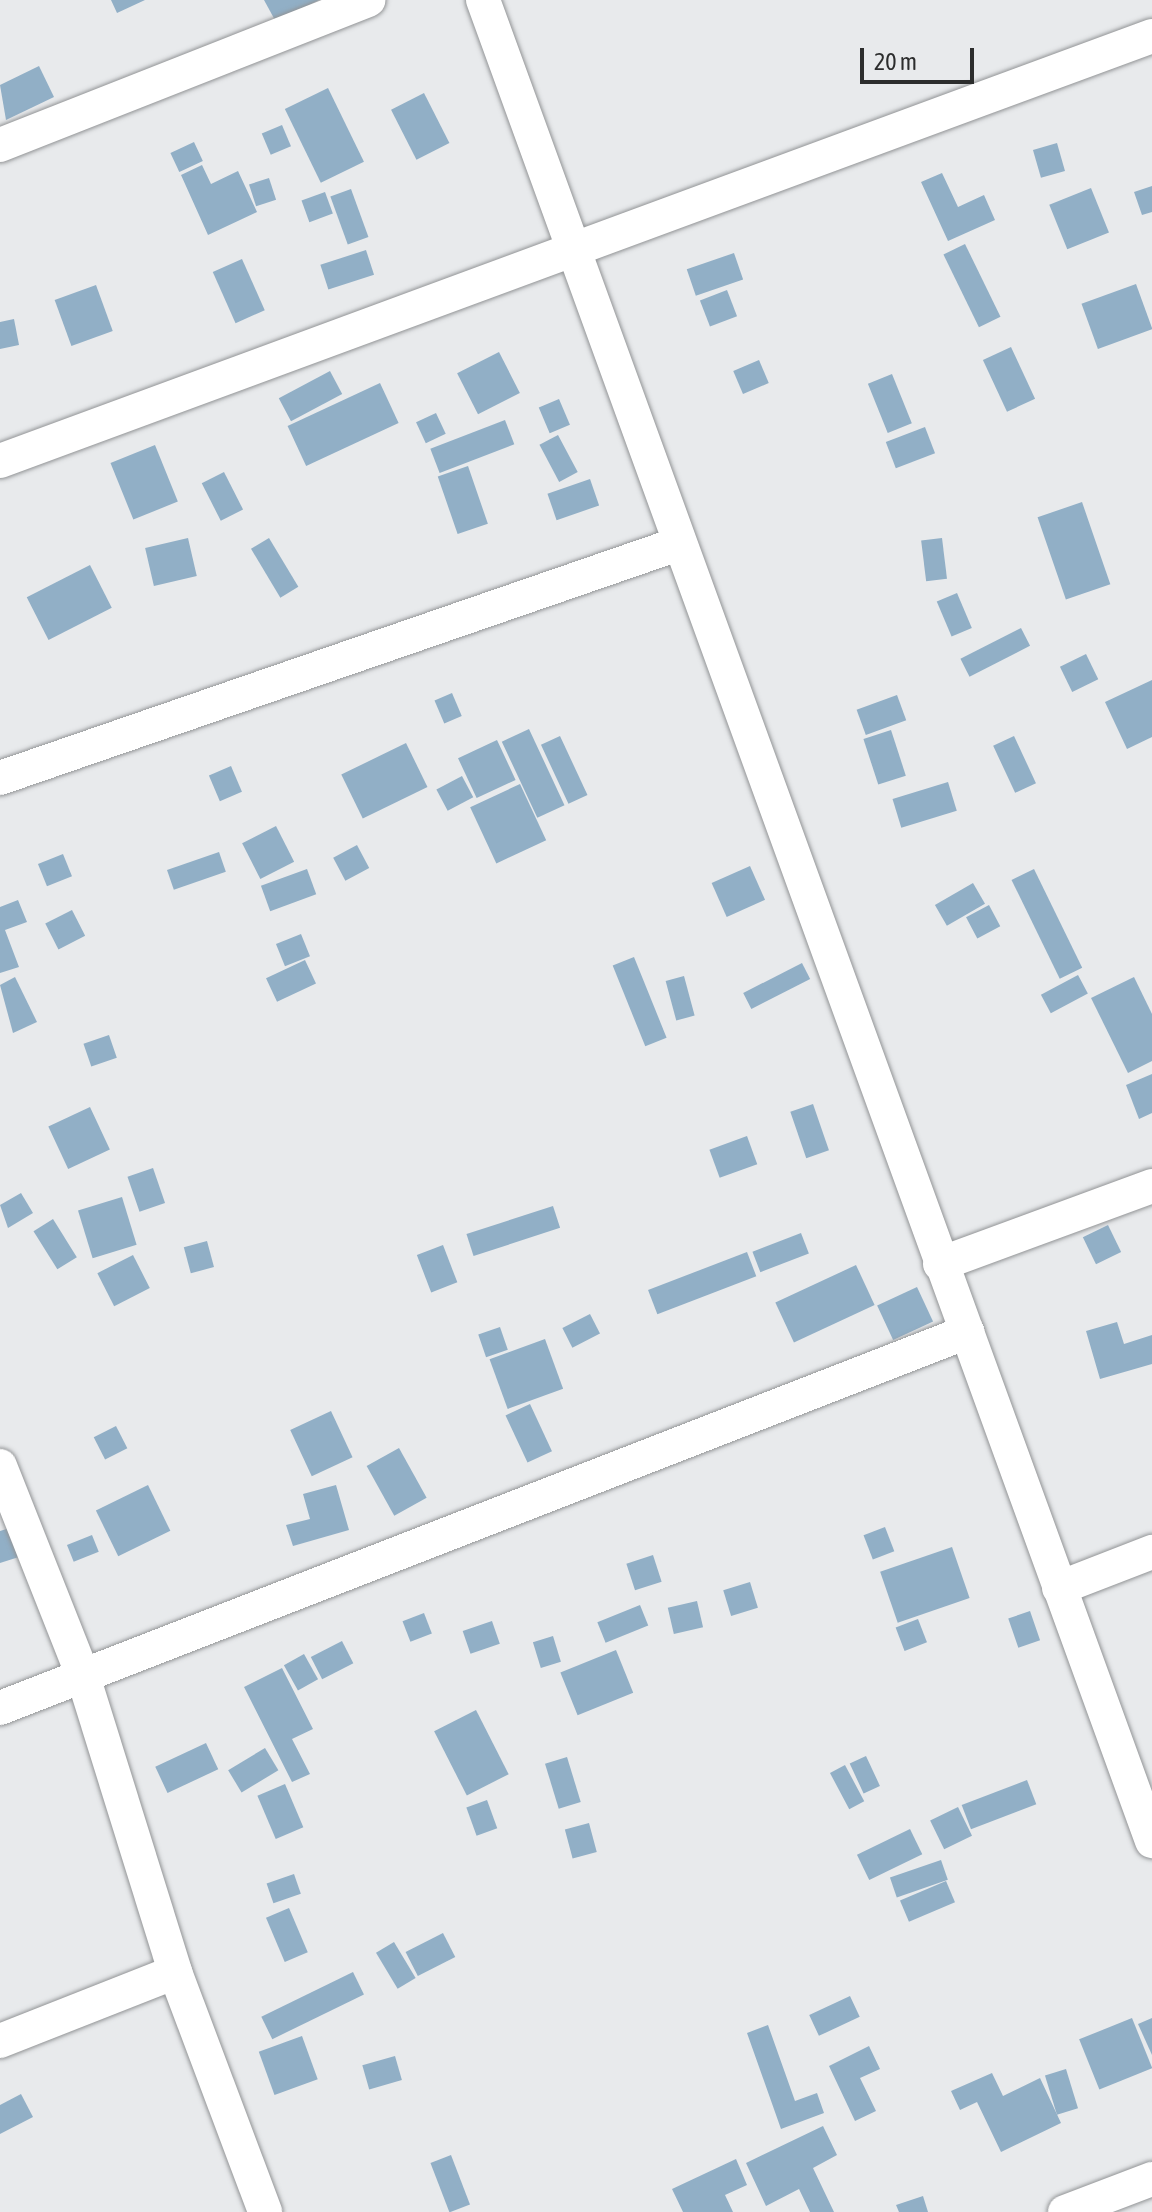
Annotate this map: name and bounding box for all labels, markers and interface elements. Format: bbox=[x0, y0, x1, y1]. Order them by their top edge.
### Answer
scale bar bbox=[864, 32, 978, 82]
text: 20 m bbox=[874, 48, 917, 75]

